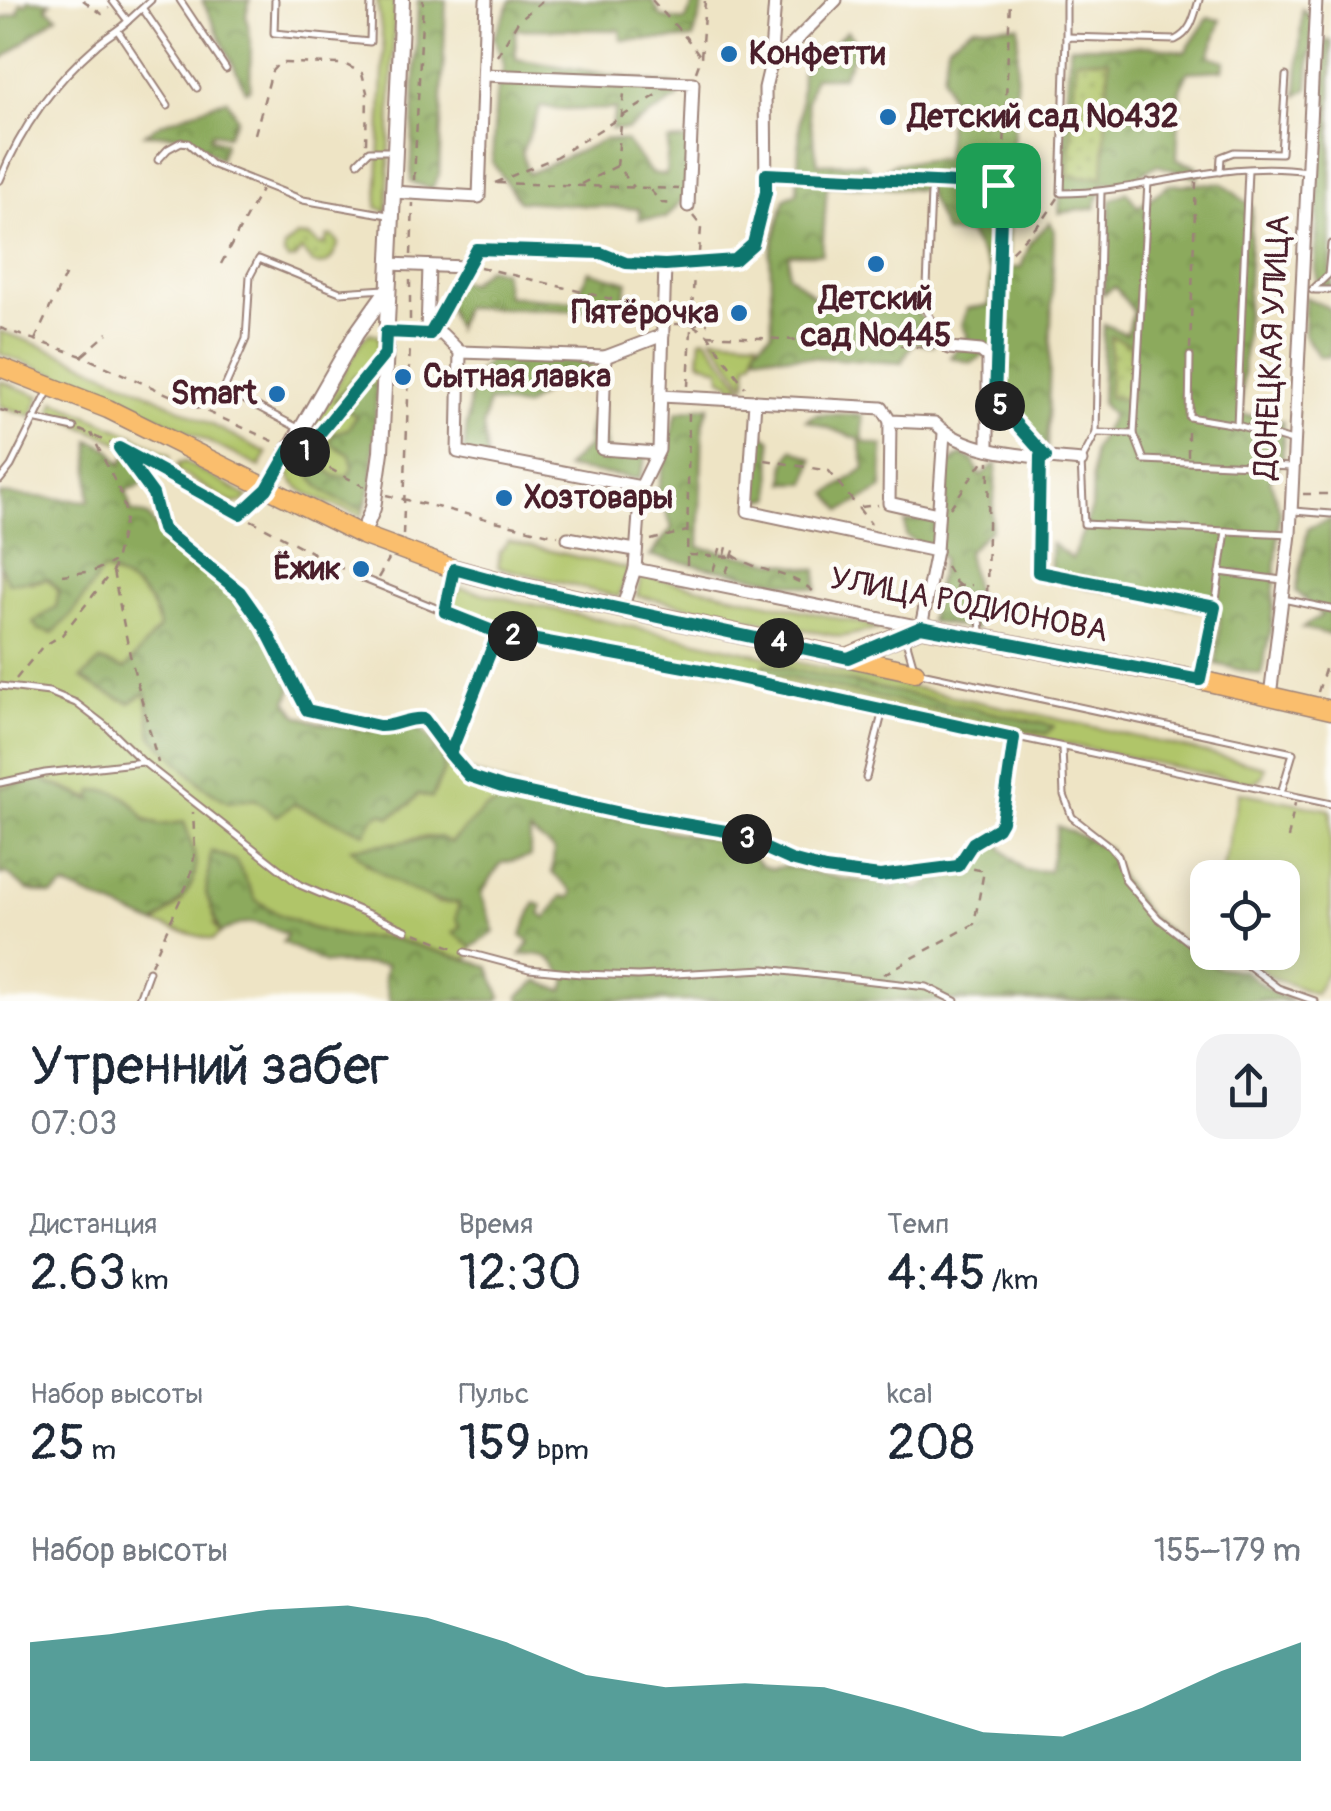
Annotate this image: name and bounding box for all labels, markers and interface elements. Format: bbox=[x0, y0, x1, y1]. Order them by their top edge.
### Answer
place label: Конфетти bbox=[749, 34, 886, 74]
marker: Конфетти bbox=[718, 43, 740, 65]
place label: Детский сад №432 bbox=[906, 97, 1179, 137]
marker: Детский сад №432 bbox=[877, 106, 899, 128]
pin bbox=[956, 143, 1041, 228]
icon: arrive bbox=[971, 158, 1026, 213]
street label: ДОНЕЦКАЯ УЛИЦА bbox=[1245, 214, 1299, 481]
marker: Детский сад №445 bbox=[865, 253, 887, 275]
place label: Детский сад №445 bbox=[800, 279, 951, 356]
place label: Пятёрочка bbox=[572, 293, 719, 333]
marker: Пятёрочка bbox=[728, 302, 750, 324]
place label: Сытная лавка bbox=[423, 357, 611, 397]
marker: Сытная лавка bbox=[392, 366, 414, 388]
place label: Smart bbox=[171, 374, 258, 414]
pin: 5 bbox=[975, 381, 1025, 431]
marker: Smart bbox=[266, 383, 288, 405]
text: 5 bbox=[992, 388, 1008, 423]
pin: 1 bbox=[280, 427, 330, 477]
text: 1 bbox=[300, 434, 310, 469]
place label: Хозтовары bbox=[524, 478, 673, 518]
marker: Хозтовары bbox=[493, 487, 515, 509]
place label: Ёжик bbox=[273, 549, 341, 589]
marker: Ёжик bbox=[350, 558, 372, 580]
street label: УЛИЦА РОДИОНОВА bbox=[827, 558, 1111, 652]
pin: 2 bbox=[488, 611, 538, 661]
text: 2 bbox=[505, 618, 521, 653]
pin: 4 bbox=[754, 618, 804, 668]
text: 4 bbox=[771, 625, 787, 660]
pin: 3 bbox=[722, 814, 772, 864]
text: 3 bbox=[739, 821, 755, 856]
map controls bbox=[1190, 860, 1300, 970]
button: locate bbox=[1190, 860, 1300, 970]
text: Утренний забег bbox=[30, 1032, 389, 1101]
button: share bbox=[1196, 1034, 1301, 1139]
text: 07:03 bbox=[30, 1104, 117, 1144]
text: Дистанция bbox=[30, 1207, 157, 1242]
text: Время bbox=[459, 1207, 533, 1242]
text: Темп bbox=[887, 1207, 949, 1242]
text: 2.63 bbox=[30, 1242, 126, 1305]
text: 12:30 bbox=[459, 1242, 582, 1305]
text: 4:45 bbox=[887, 1242, 986, 1305]
text: km bbox=[126, 1263, 169, 1298]
text: /km bbox=[986, 1263, 1038, 1298]
text: Набор высоты bbox=[30, 1377, 203, 1412]
text: Пульс bbox=[459, 1377, 529, 1412]
text: kcal bbox=[887, 1377, 933, 1412]
text: 25 bbox=[30, 1412, 85, 1475]
text: 159 bbox=[459, 1412, 531, 1475]
text: 208 bbox=[887, 1412, 975, 1475]
text: m bbox=[85, 1433, 116, 1468]
text: bpm bbox=[531, 1433, 589, 1468]
text: Набор высоты bbox=[30, 1531, 228, 1571]
text: 155–179 m bbox=[1154, 1531, 1301, 1571]

